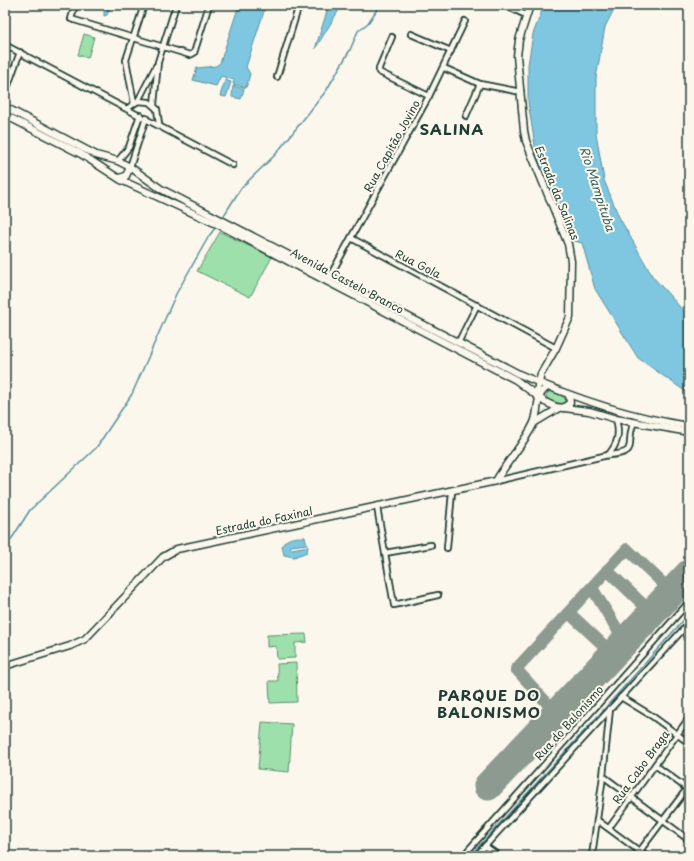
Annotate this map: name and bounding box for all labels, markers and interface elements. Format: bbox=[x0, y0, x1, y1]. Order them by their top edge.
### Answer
street label: Rua Capitão Jovino bbox=[359, 97, 424, 195]
district label: SALINA bbox=[420, 117, 484, 140]
street label: Estrada da Salinas bbox=[531, 143, 584, 242]
water label: Rio Mampituba bbox=[576, 144, 620, 234]
street label: Avenida Castelo Branco bbox=[288, 243, 407, 318]
street label: Rua Gola bbox=[392, 245, 444, 282]
street label: Estrada do Faxinal bbox=[214, 502, 314, 539]
street label: Rua do Balonismo bbox=[530, 681, 607, 764]
district label: PARQUE DO BALONISMO bbox=[437, 683, 541, 723]
street label: Rua Cabo Braga bbox=[608, 726, 673, 807]

